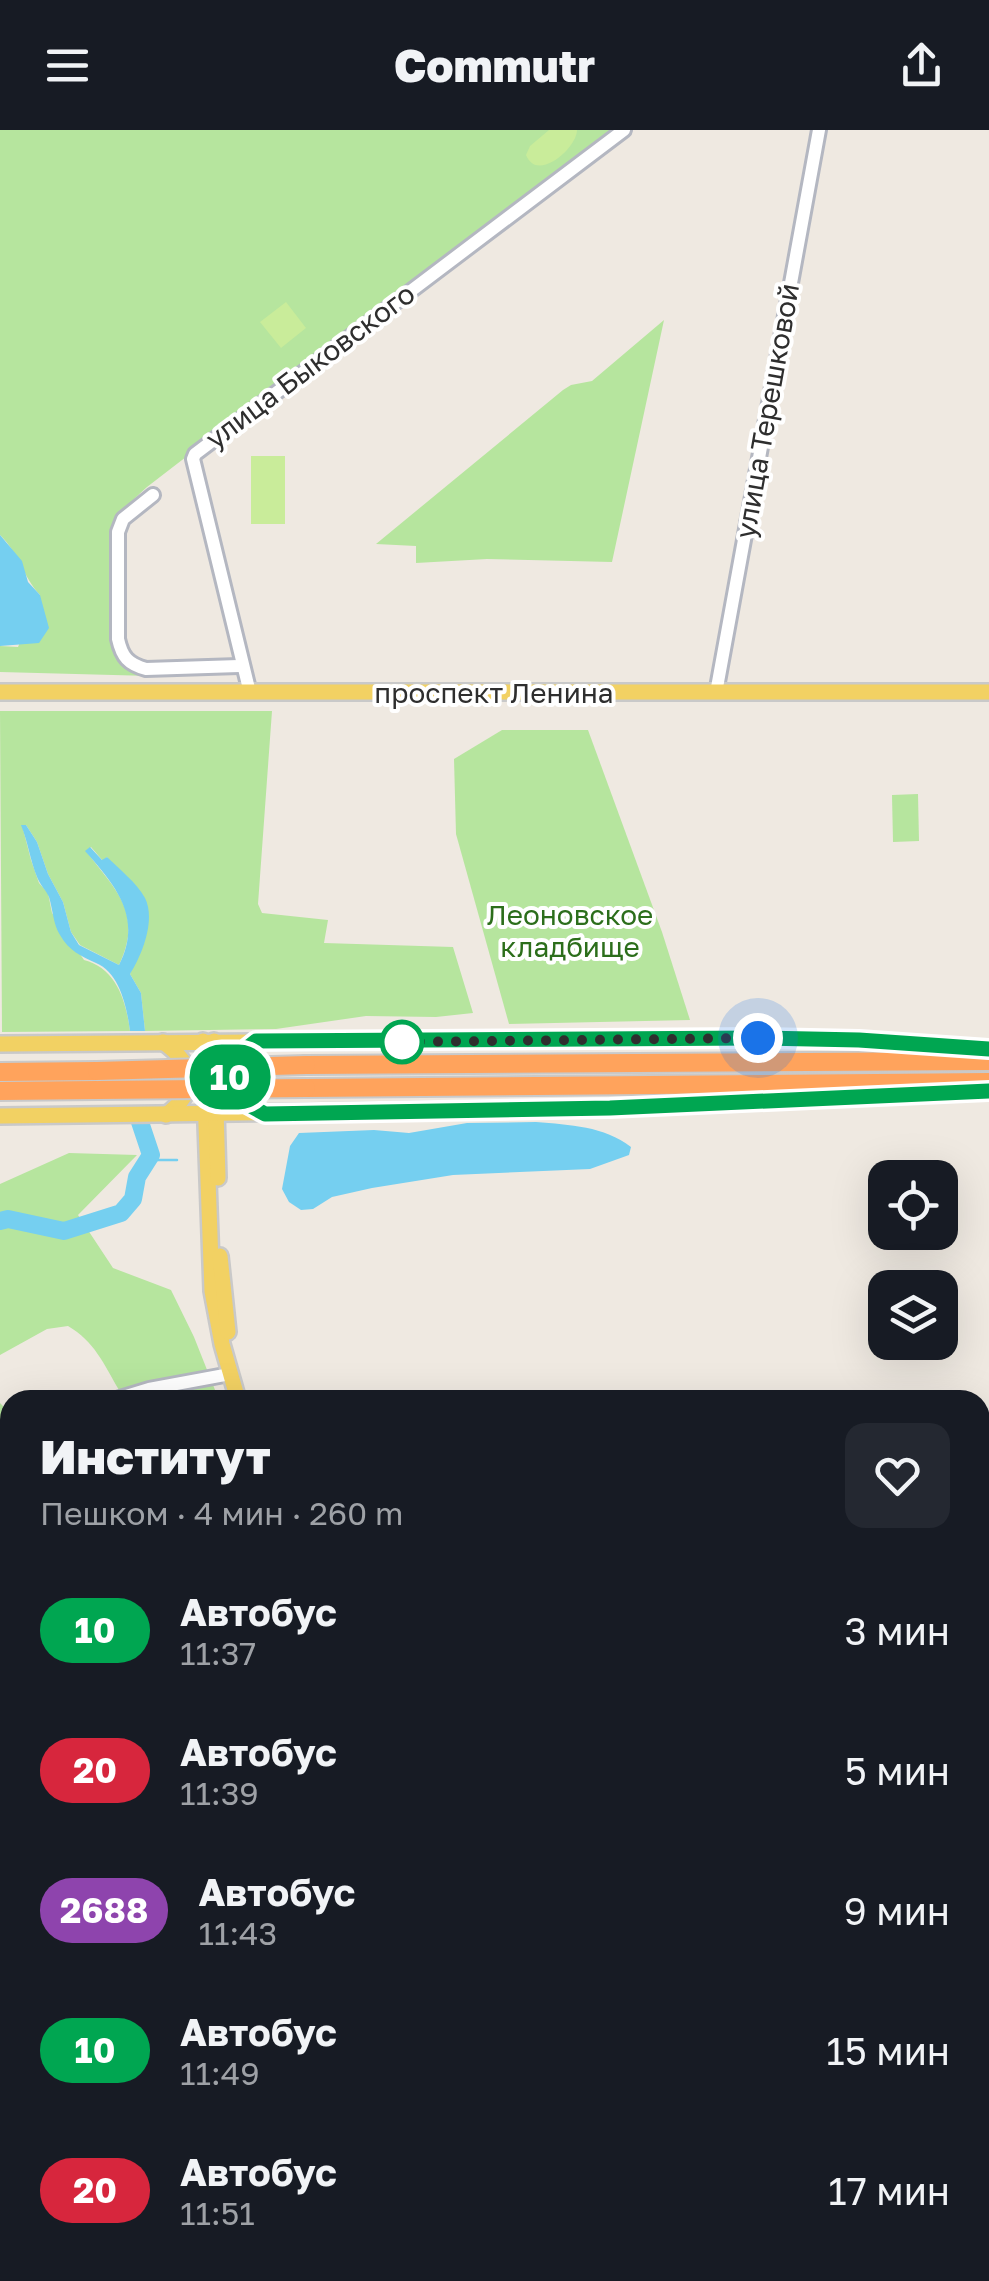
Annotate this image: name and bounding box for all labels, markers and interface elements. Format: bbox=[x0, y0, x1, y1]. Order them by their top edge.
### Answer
icon: menu bbox=[40, 38, 95, 93]
text: Commutr bbox=[394, 38, 595, 92]
icon: share bbox=[894, 38, 949, 93]
street label: улица Быковского bbox=[199, 276, 421, 455]
street label: улица Терешковой bbox=[728, 281, 805, 541]
street label: проспект Ленина bbox=[374, 676, 614, 709]
park label: Леоновское кладбище bbox=[487, 898, 653, 963]
your location bbox=[733, 1013, 783, 1063]
unlabelled marker bbox=[381, 1021, 423, 1063]
line badge: 10 bbox=[185, 1044, 275, 1110]
text: 10 bbox=[210, 1056, 250, 1098]
map controls bbox=[868, 1160, 958, 1360]
button: locate bbox=[868, 1160, 958, 1250]
button: layers bbox=[868, 1270, 958, 1360]
button: heart bbox=[845, 1423, 950, 1528]
text: Институт bbox=[40, 1427, 271, 1485]
text: Пешком · 4 мин · 260 m bbox=[40, 1494, 403, 1532]
text: Автобус bbox=[180, 1589, 337, 1634]
text: 3 мин bbox=[845, 1608, 950, 1653]
text: 10 bbox=[75, 1609, 115, 1651]
text: 11:37 bbox=[180, 1634, 256, 1672]
text: Автобус bbox=[180, 1729, 337, 1774]
text: 5 мин bbox=[845, 1748, 950, 1793]
text: 20 bbox=[73, 1749, 117, 1791]
text: 11:39 bbox=[180, 1774, 259, 1812]
text: Автобус bbox=[198, 1869, 355, 1914]
text: 9 мин bbox=[844, 1888, 950, 1933]
text: 2688 bbox=[60, 1889, 148, 1931]
text: 11:43 bbox=[198, 1914, 277, 1952]
text: Автобус bbox=[180, 2009, 337, 2054]
text: 15 мин bbox=[826, 2028, 950, 2073]
text: 10 bbox=[75, 2029, 115, 2071]
text: 11:49 bbox=[180, 2054, 260, 2092]
text: Автобус bbox=[180, 2149, 337, 2194]
text: 17 мин bbox=[828, 2168, 950, 2213]
text: 20 bbox=[73, 2169, 117, 2211]
text: 11:51 bbox=[180, 2194, 255, 2232]

